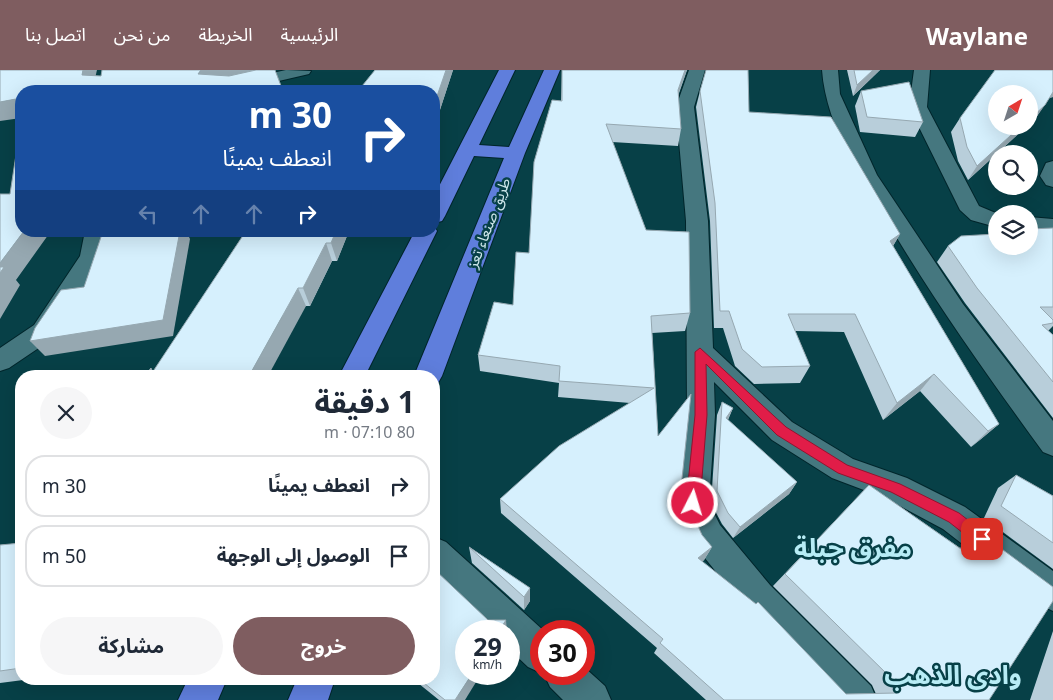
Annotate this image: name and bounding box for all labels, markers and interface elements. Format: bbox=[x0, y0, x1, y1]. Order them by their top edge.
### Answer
text: Waylane bbox=[926, 19, 1028, 52]
text: اتصل بنا bbox=[25, 22, 86, 46]
text: من نحن bbox=[114, 22, 171, 46]
text: الخريطة bbox=[199, 22, 252, 46]
text: الرئيسية bbox=[280, 22, 338, 46]
north arrow bbox=[988, 85, 1038, 135]
map controls bbox=[988, 85, 1038, 255]
text: 30 m bbox=[249, 91, 332, 138]
icon: right bbox=[350, 105, 415, 170]
text: انعطف يمينًا bbox=[222, 142, 332, 172]
button: search bbox=[988, 145, 1038, 195]
street label: طريق صنعاء تعز bbox=[461, 175, 515, 272]
icon: left bbox=[134, 200, 162, 228]
icon: ahead bbox=[187, 200, 215, 228]
icon: ahead bbox=[240, 200, 268, 228]
icon: right bbox=[293, 200, 321, 228]
button: layers bbox=[988, 205, 1038, 255]
text: 1 دقيقة bbox=[315, 381, 415, 422]
button: close bbox=[40, 387, 92, 439]
text: 80 m · 07:10 bbox=[324, 421, 415, 443]
text: انعطف يمينًا bbox=[268, 472, 370, 498]
icon: right bbox=[385, 472, 413, 500]
text: 30 m bbox=[42, 473, 86, 499]
position arrow bbox=[666, 476, 718, 528]
pin bbox=[961, 518, 1003, 560]
icon: arrive bbox=[968, 525, 996, 553]
district label: مفرق جبلة bbox=[794, 529, 912, 565]
text: الوصول إلى الوجهة bbox=[217, 542, 370, 568]
icon: arrive bbox=[385, 542, 413, 570]
text: 50 m bbox=[42, 543, 86, 569]
button: مشاركة bbox=[40, 617, 223, 675]
button: خروج bbox=[233, 617, 415, 675]
speed limit sign: 30 bbox=[530, 620, 595, 685]
text: 29 bbox=[473, 629, 502, 663]
text: km/h bbox=[473, 656, 502, 673]
district label: وادى الذهب bbox=[884, 656, 1022, 692]

